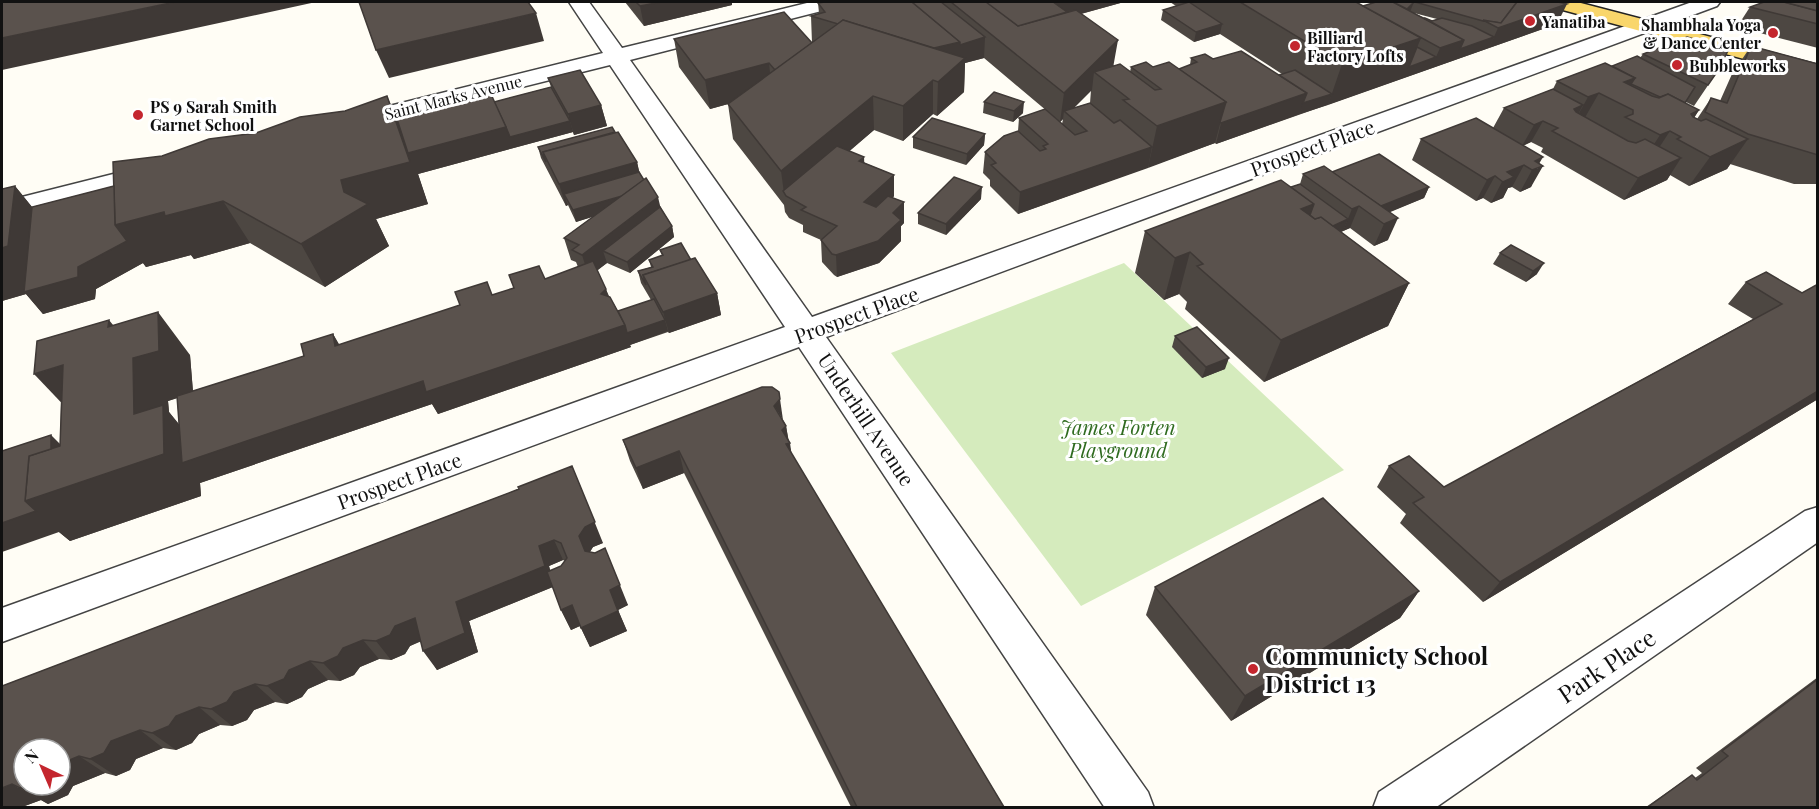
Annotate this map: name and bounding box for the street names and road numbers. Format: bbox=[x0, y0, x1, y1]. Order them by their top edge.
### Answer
street label: Saint Marks Avenue bbox=[382, 70, 524, 124]
street label: Prospect Place bbox=[1246, 112, 1378, 182]
street label: Prospect Place bbox=[790, 279, 922, 349]
street label: Underhill Avenue bbox=[813, 347, 921, 491]
street label: Prospect Place bbox=[333, 445, 465, 515]
street label: Park Place bbox=[1551, 621, 1661, 709]

